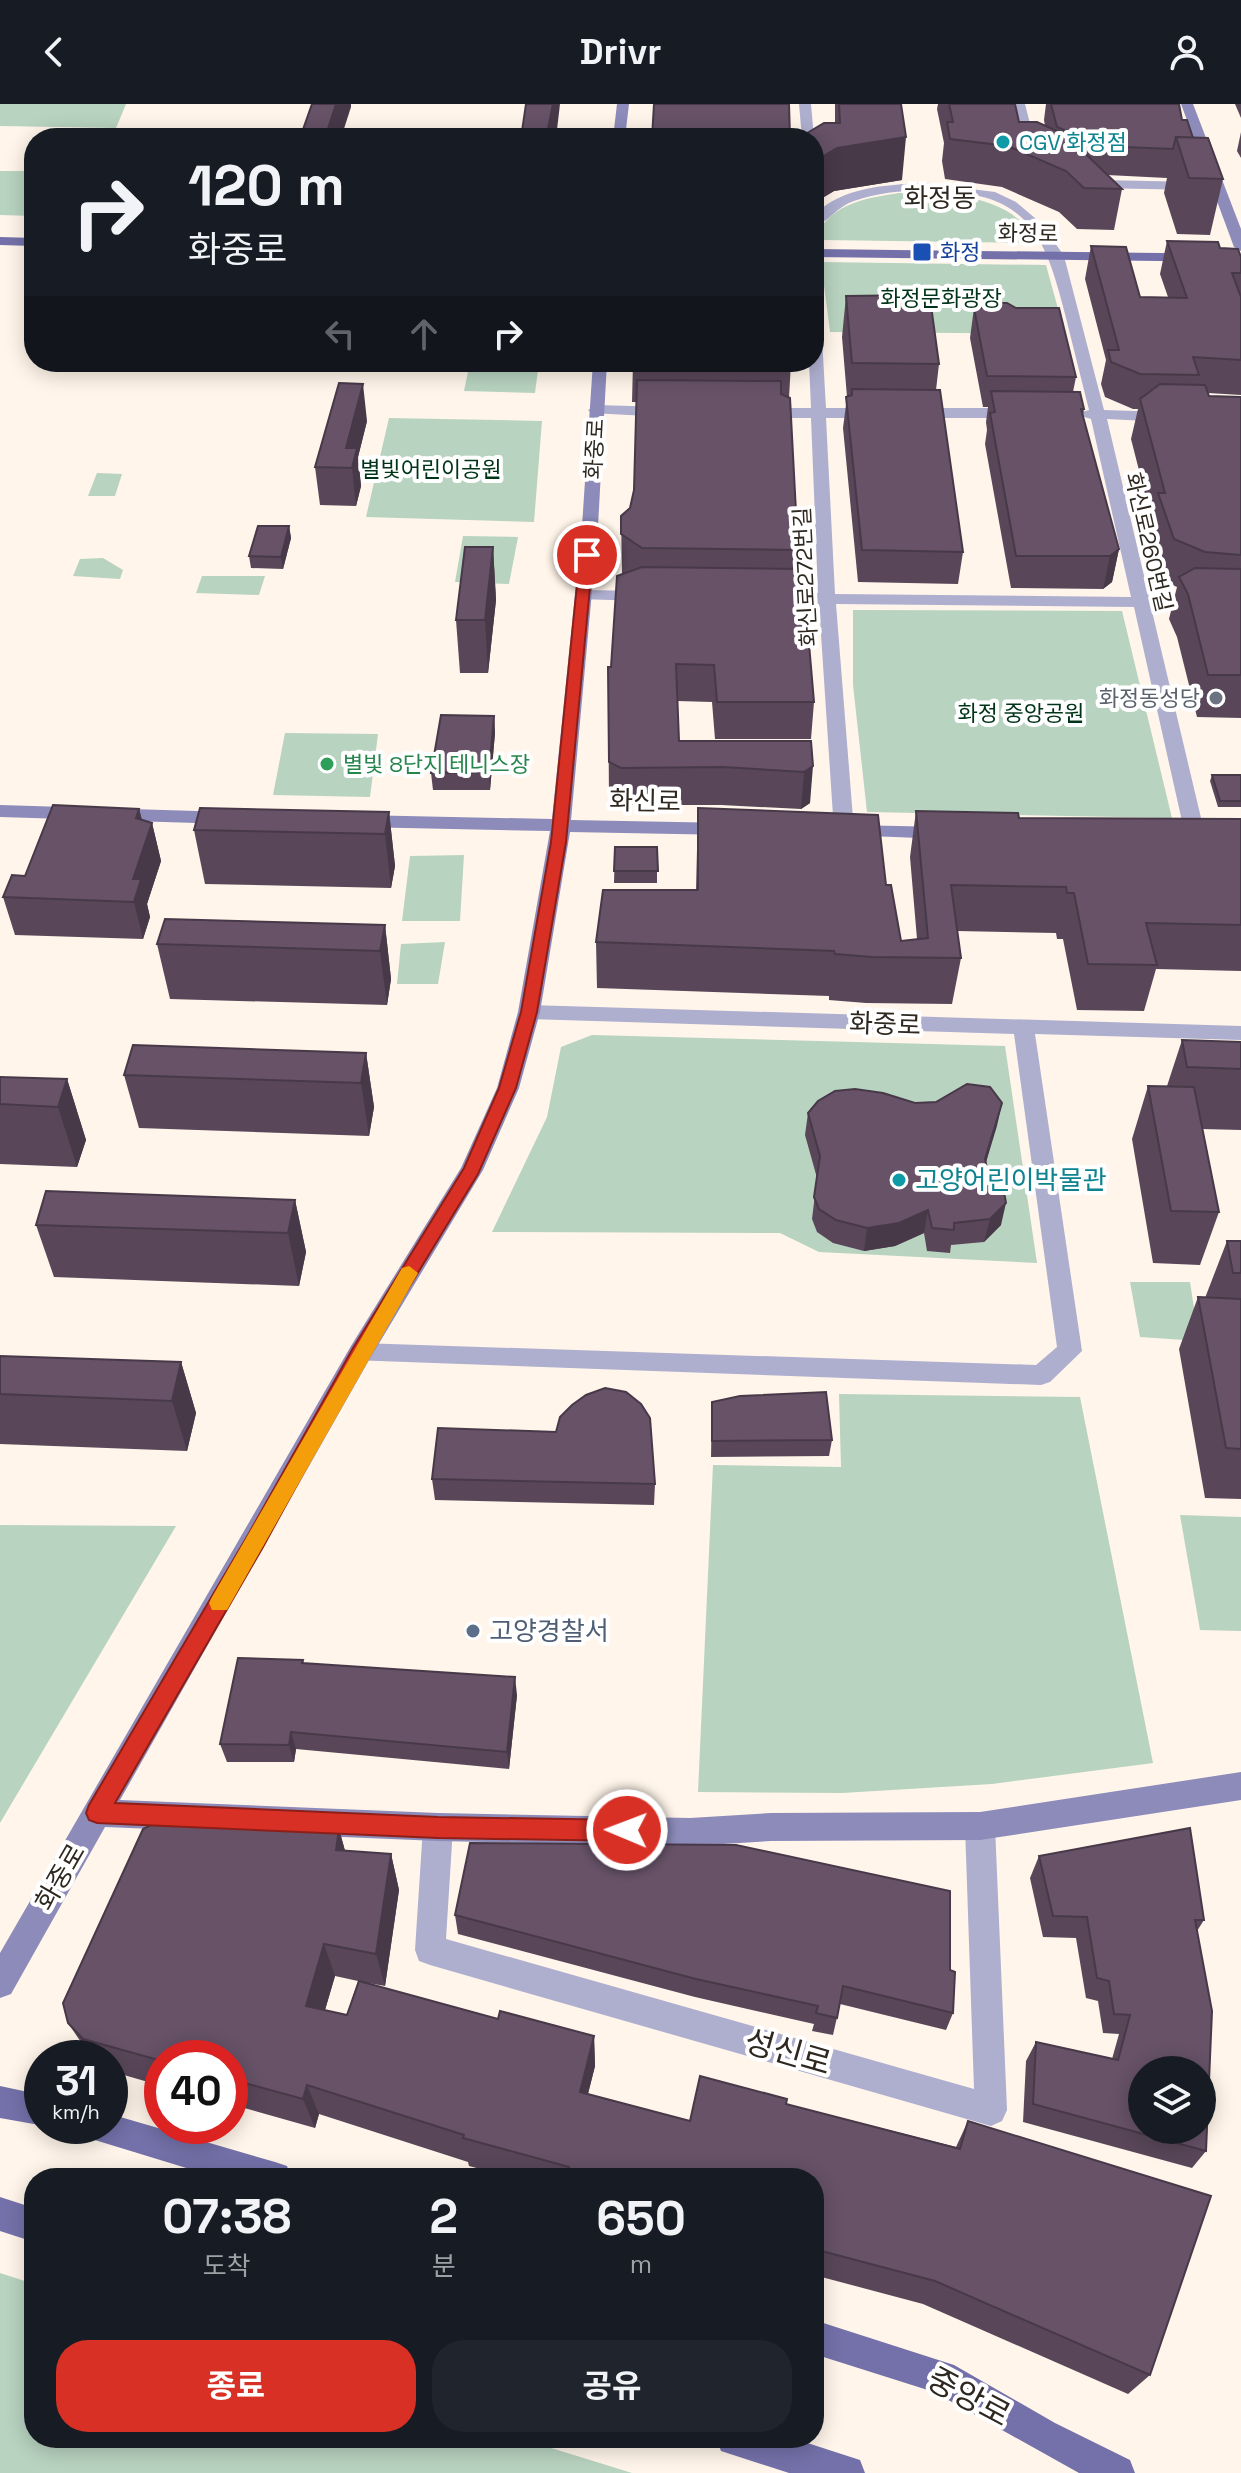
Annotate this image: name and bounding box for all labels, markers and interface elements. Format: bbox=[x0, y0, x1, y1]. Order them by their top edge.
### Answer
text: Drivr bbox=[580, 29, 661, 75]
icon: back bbox=[32, 30, 76, 74]
icon: person bbox=[1165, 30, 1209, 74]
place label: CGV 화정점 bbox=[1019, 128, 1127, 156]
marker: CGV 화정점 bbox=[994, 133, 1012, 151]
text: 120 m bbox=[188, 150, 345, 221]
icon: right bbox=[56, 160, 160, 264]
district label: 화정동 bbox=[904, 181, 976, 215]
street label: 화정로 bbox=[997, 218, 1059, 248]
text: 화중로 bbox=[188, 227, 287, 273]
place label: 화정 bbox=[940, 238, 980, 266]
marker: 화정 bbox=[911, 241, 933, 263]
park label: 화정문화광장 bbox=[880, 284, 1002, 312]
icon: left bbox=[318, 312, 362, 356]
icon: ahead bbox=[402, 312, 446, 356]
icon: right bbox=[486, 312, 530, 356]
street label: 화중로 bbox=[578, 418, 610, 480]
park label: 별빛어린이공원 bbox=[360, 455, 502, 483]
street label: 화신로260번길 bbox=[1119, 470, 1179, 614]
street label: 화신로272번길 bbox=[787, 506, 823, 648]
pin bbox=[553, 521, 621, 589]
icon: arrive bbox=[565, 533, 609, 577]
place label: 화정동성당 bbox=[1099, 684, 1200, 712]
marker: 화정동성당 bbox=[1207, 689, 1225, 707]
park label: 화정 중앙공원 bbox=[957, 699, 1085, 727]
place label: 별빛 8단지 테니스장 bbox=[343, 750, 530, 778]
marker: 별빛 8단지 테니스장 bbox=[318, 755, 336, 773]
street label: 화신로 bbox=[609, 783, 681, 819]
street label: 화중로 bbox=[849, 1006, 921, 1042]
place label: 고양어린이박물관 bbox=[915, 1163, 1106, 1197]
marker: 고양어린이박물관 bbox=[890, 1171, 908, 1189]
place label: 고양경찰서 bbox=[489, 1614, 609, 1648]
marker: 고양경찰서 bbox=[464, 1622, 482, 1640]
position arrow bbox=[585, 1788, 669, 1872]
street label: 화중로 bbox=[27, 1837, 93, 1917]
street label: 성신로 bbox=[740, 2021, 836, 2083]
speed limit sign: 40 bbox=[144, 2040, 248, 2144]
text: 31 bbox=[55, 2056, 97, 2107]
map controls bbox=[1128, 2056, 1216, 2144]
button: layers bbox=[1128, 2056, 1216, 2144]
text: km/h bbox=[52, 2099, 100, 2125]
text: 07:38 bbox=[162, 2186, 291, 2247]
text: 2 bbox=[429, 2186, 458, 2247]
text: 650 bbox=[596, 2188, 686, 2249]
text: m bbox=[630, 2247, 652, 2281]
text: 도착 bbox=[203, 2249, 251, 2283]
text: 분 bbox=[432, 2249, 456, 2283]
button: 종료 bbox=[56, 2340, 416, 2432]
button: 공유 bbox=[432, 2340, 792, 2432]
street label: 중앙로 bbox=[921, 2359, 1017, 2435]

